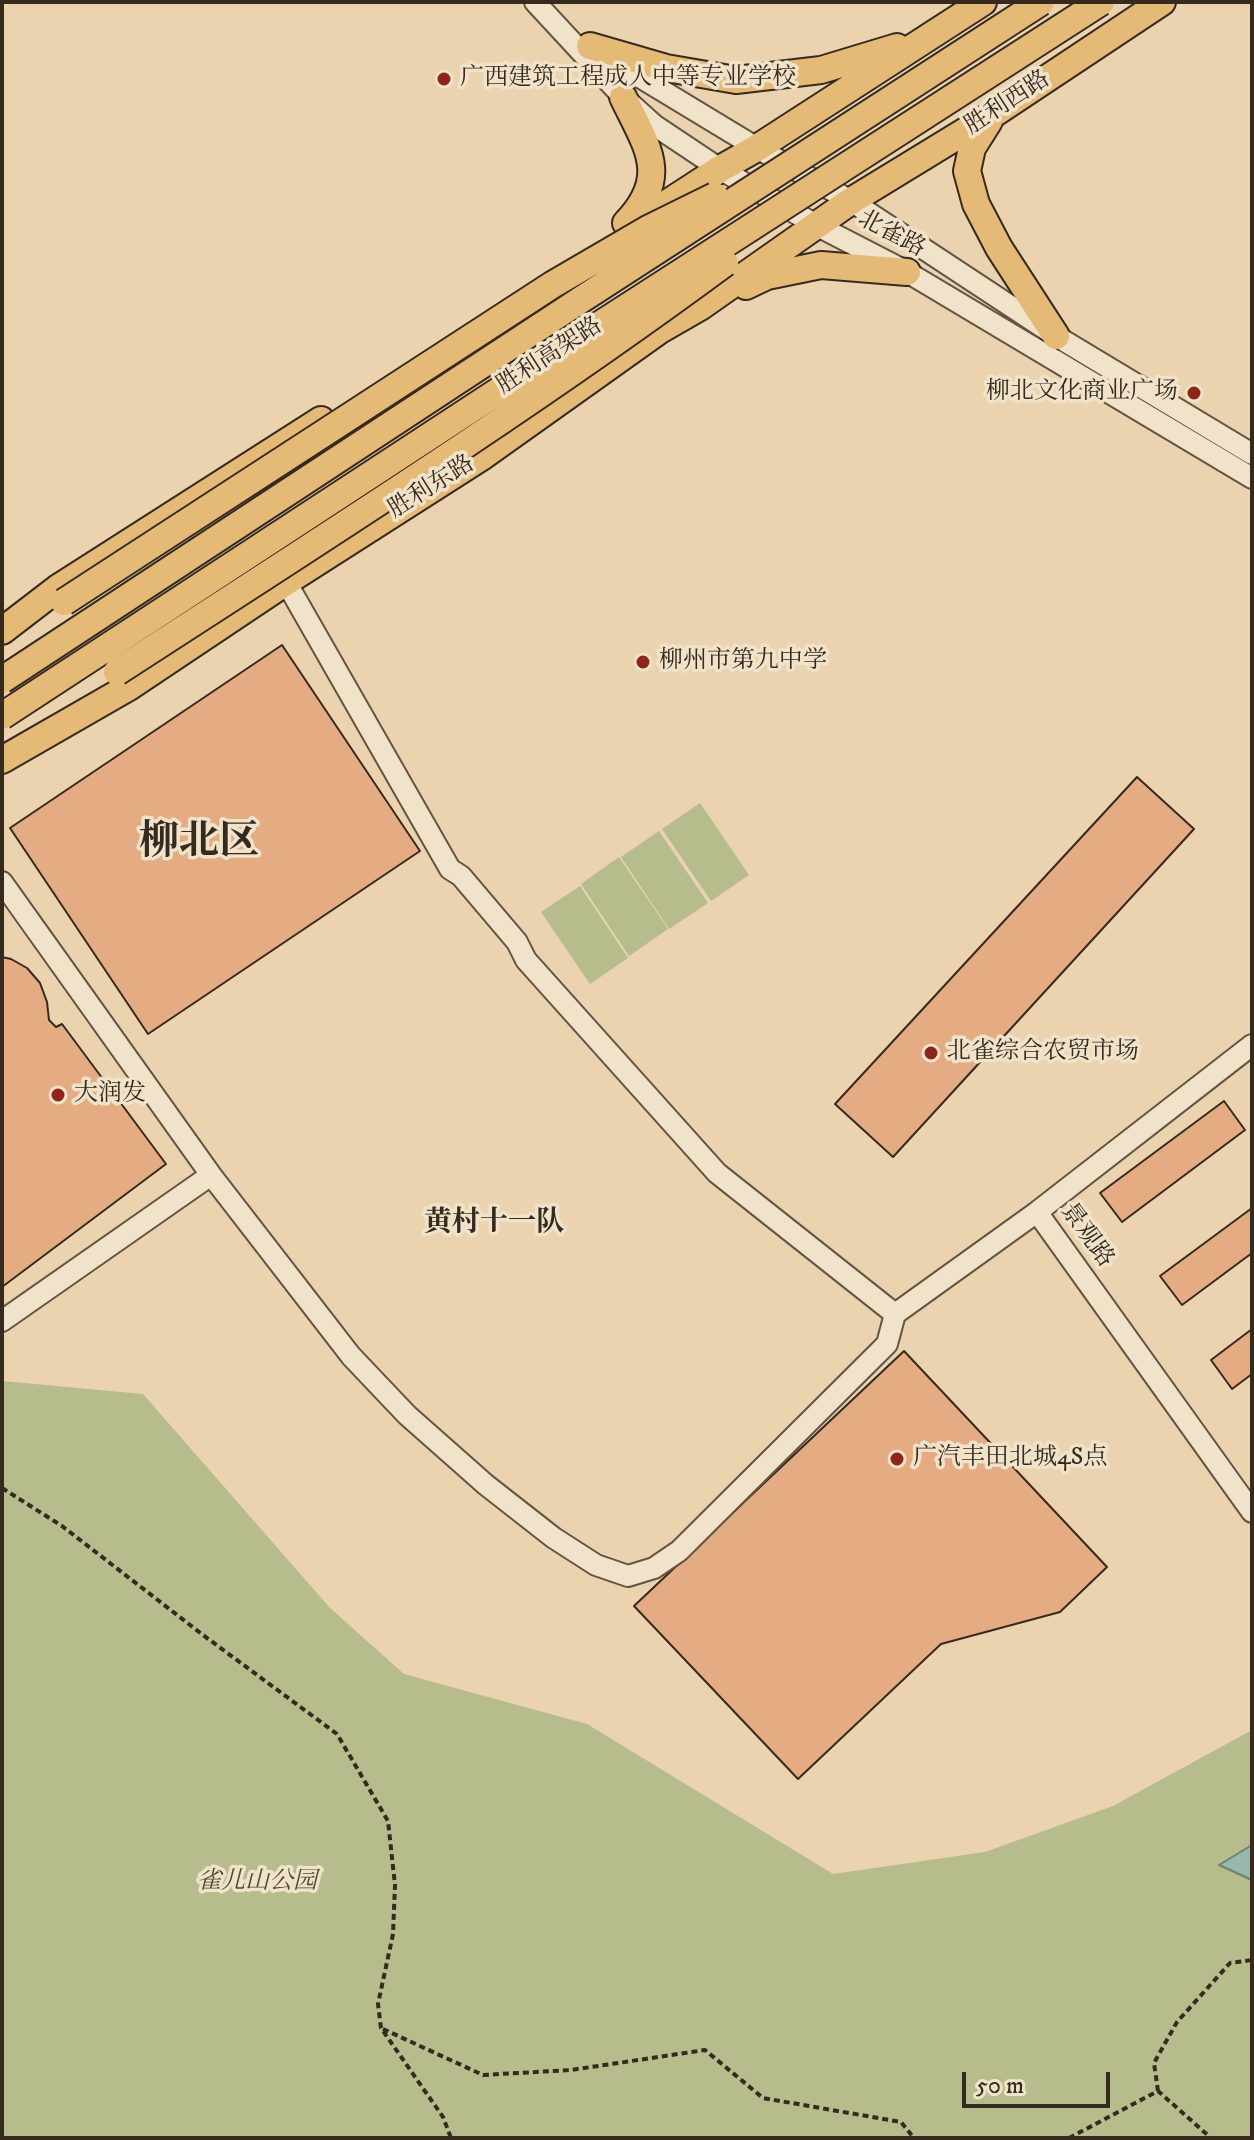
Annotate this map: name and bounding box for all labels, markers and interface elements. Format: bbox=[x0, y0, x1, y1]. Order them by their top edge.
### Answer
place label: 广西建筑工程成人中等专业学校 bbox=[460, 65, 796, 93]
street label: 胜利西路 bbox=[960, 66, 1056, 142]
marker: 广西建筑工程成人中等专业学校 bbox=[435, 70, 453, 88]
street label: 北雀路 bbox=[852, 205, 930, 265]
street label: 胜利高架路 bbox=[492, 312, 608, 402]
place label: 柳北文化商业广场 bbox=[986, 379, 1178, 407]
marker: 柳北文化商业广场 bbox=[1185, 384, 1203, 402]
street label: 胜利东路 bbox=[384, 450, 480, 526]
place label: 柳州市第九中学 bbox=[659, 648, 827, 676]
marker: 柳州市第九中学 bbox=[634, 653, 652, 671]
district label: 柳北区 bbox=[139, 821, 259, 869]
place label: 北雀综合农贸市场 bbox=[947, 1039, 1139, 1067]
marker: 北雀综合农贸市场 bbox=[922, 1044, 940, 1062]
place label: 大润发 bbox=[74, 1081, 146, 1109]
marker: 大润发 bbox=[49, 1086, 67, 1104]
street label: 景观路 bbox=[1053, 1198, 1119, 1274]
district label: 黄村十一队 bbox=[424, 1207, 564, 1241]
place label: 广汽丰田北城4S点 bbox=[913, 1445, 1107, 1473]
marker: 广汽丰田北城4S点 bbox=[888, 1450, 906, 1468]
park label: 雀儿山公园 bbox=[197, 1869, 317, 1897]
scale bar bbox=[966, 2056, 1114, 2106]
text: 50 m bbox=[976, 2071, 1024, 2101]

